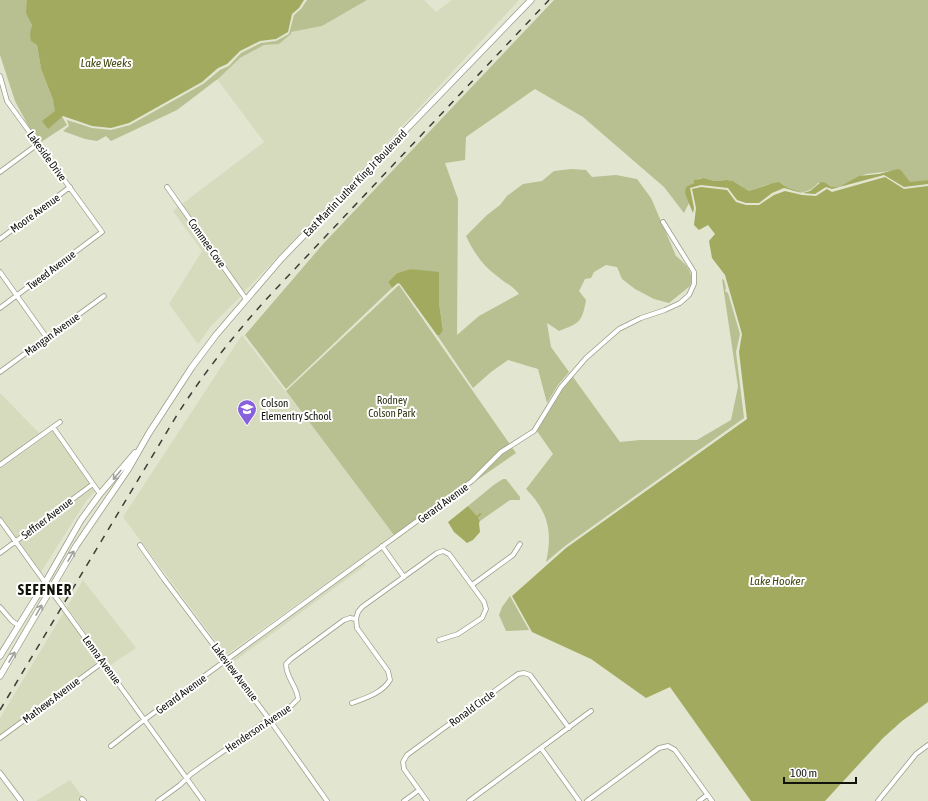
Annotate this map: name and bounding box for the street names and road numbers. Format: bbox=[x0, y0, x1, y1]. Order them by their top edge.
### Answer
street label: East Martin Luther King Jr Boulevard bbox=[301, 127, 409, 239]
street label: Lakeside Drive bbox=[25, 129, 69, 183]
street label: Moore Avenue bbox=[8, 191, 62, 235]
street label: Commee Cove bbox=[186, 216, 228, 270]
street label: Tweed Avenue bbox=[24, 248, 78, 292]
street label: Mangan Avenue bbox=[22, 310, 82, 358]
street label: Gerard Avenue bbox=[415, 481, 471, 525]
street label: Seffner Avenue bbox=[19, 495, 75, 541]
street label: Lenna Avenue bbox=[80, 633, 124, 687]
street label: Lakeview Avenue bbox=[209, 641, 261, 703]
street label: Gerard Avenue bbox=[153, 672, 209, 716]
street label: Mathews Avenue bbox=[20, 675, 82, 725]
street label: Ronald Circle bbox=[447, 687, 497, 729]
street label: Henderson Avenue bbox=[223, 702, 293, 754]

